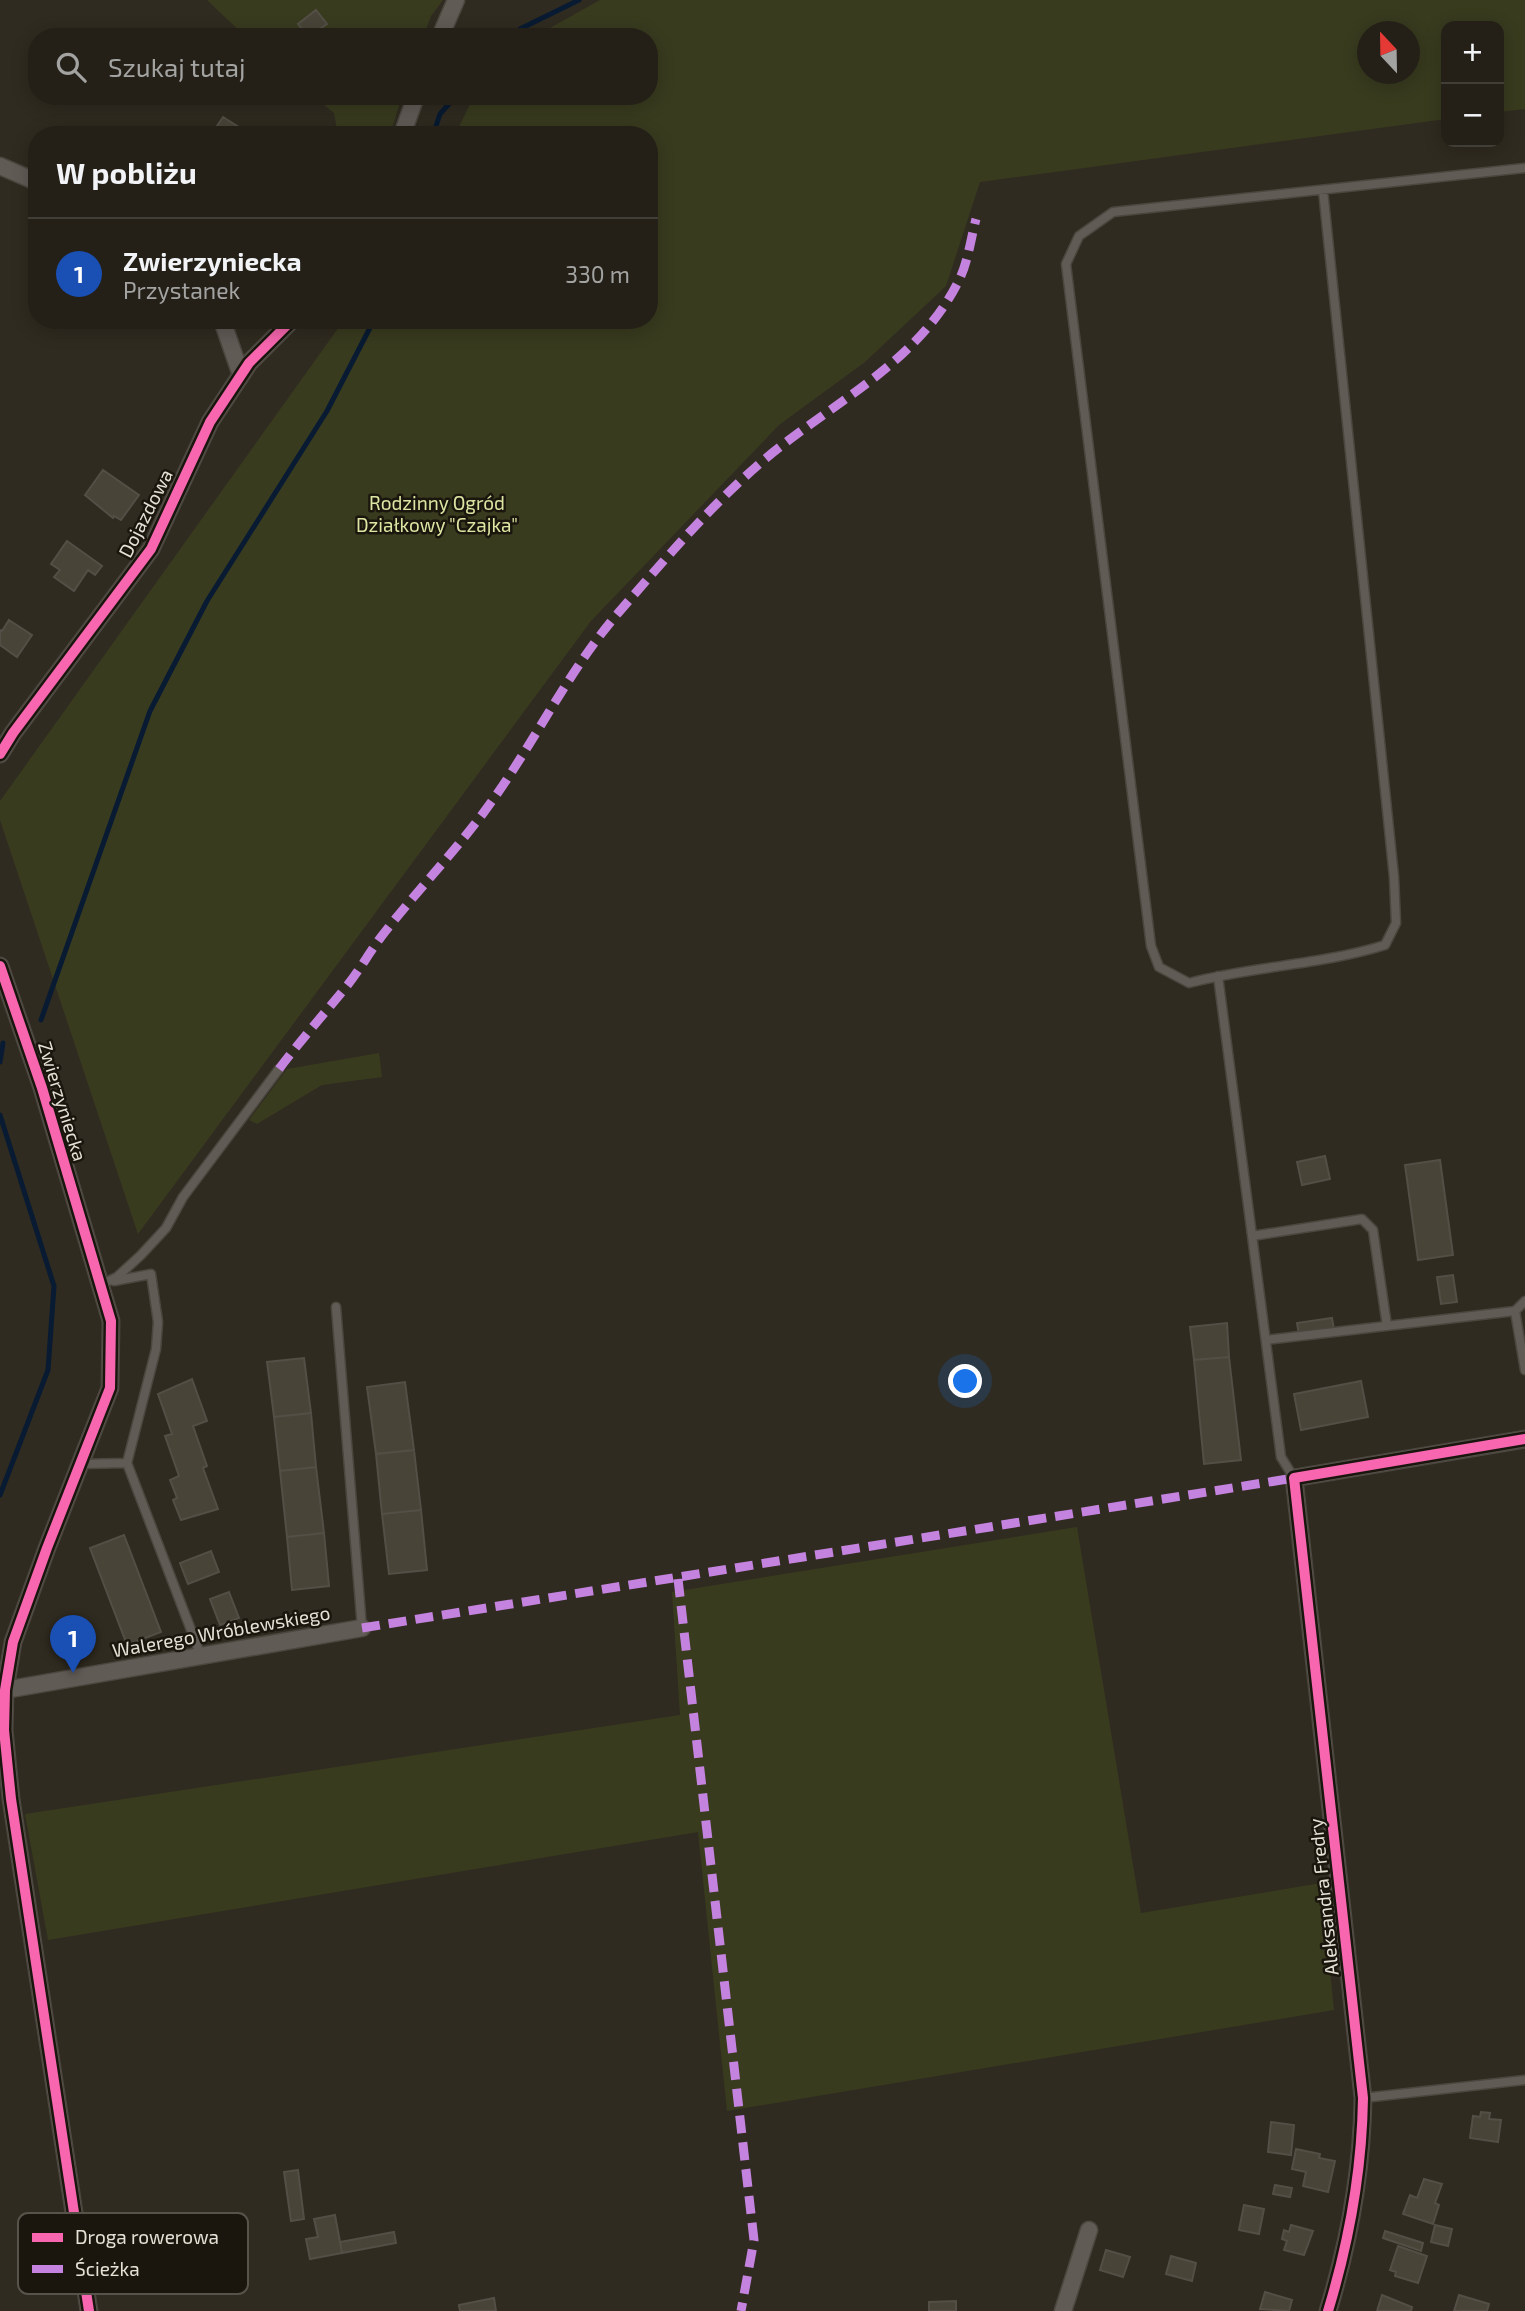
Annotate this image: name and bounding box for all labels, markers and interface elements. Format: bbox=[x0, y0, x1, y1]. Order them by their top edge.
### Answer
north arrow bbox=[1357, 21, 1420, 84]
map controls bbox=[1441, 21, 1504, 147]
button: + bbox=[1441, 21, 1504, 84]
search box bbox=[28, 28, 658, 105]
icon: search bbox=[52, 48, 90, 86]
text: Szukaj tutaj bbox=[108, 51, 245, 82]
button: − bbox=[1441, 84, 1504, 147]
text: W pobliżu bbox=[56, 154, 197, 190]
text: Zwierzyniecka bbox=[123, 245, 302, 276]
text: 1 bbox=[74, 260, 84, 288]
text: 330 m bbox=[565, 260, 630, 288]
text: Przystanek bbox=[123, 276, 240, 304]
street label: Dojazdowa bbox=[113, 465, 177, 561]
park label: Rodzinny Ogród Działkowy "Czajka" bbox=[356, 491, 518, 536]
street label: Zwierzyniecka bbox=[34, 1038, 92, 1164]
your location bbox=[948, 1364, 982, 1398]
street label: Walerego Wróblewskiego bbox=[110, 1601, 332, 1661]
pin: 1 bbox=[50, 1615, 96, 1673]
street label: Aleksandra Fredry bbox=[1303, 1817, 1343, 1977]
legend bbox=[18, 2213, 248, 2294]
text: Droga rowerowa bbox=[75, 2225, 219, 2248]
text: Ścieżka bbox=[75, 2257, 140, 2280]

